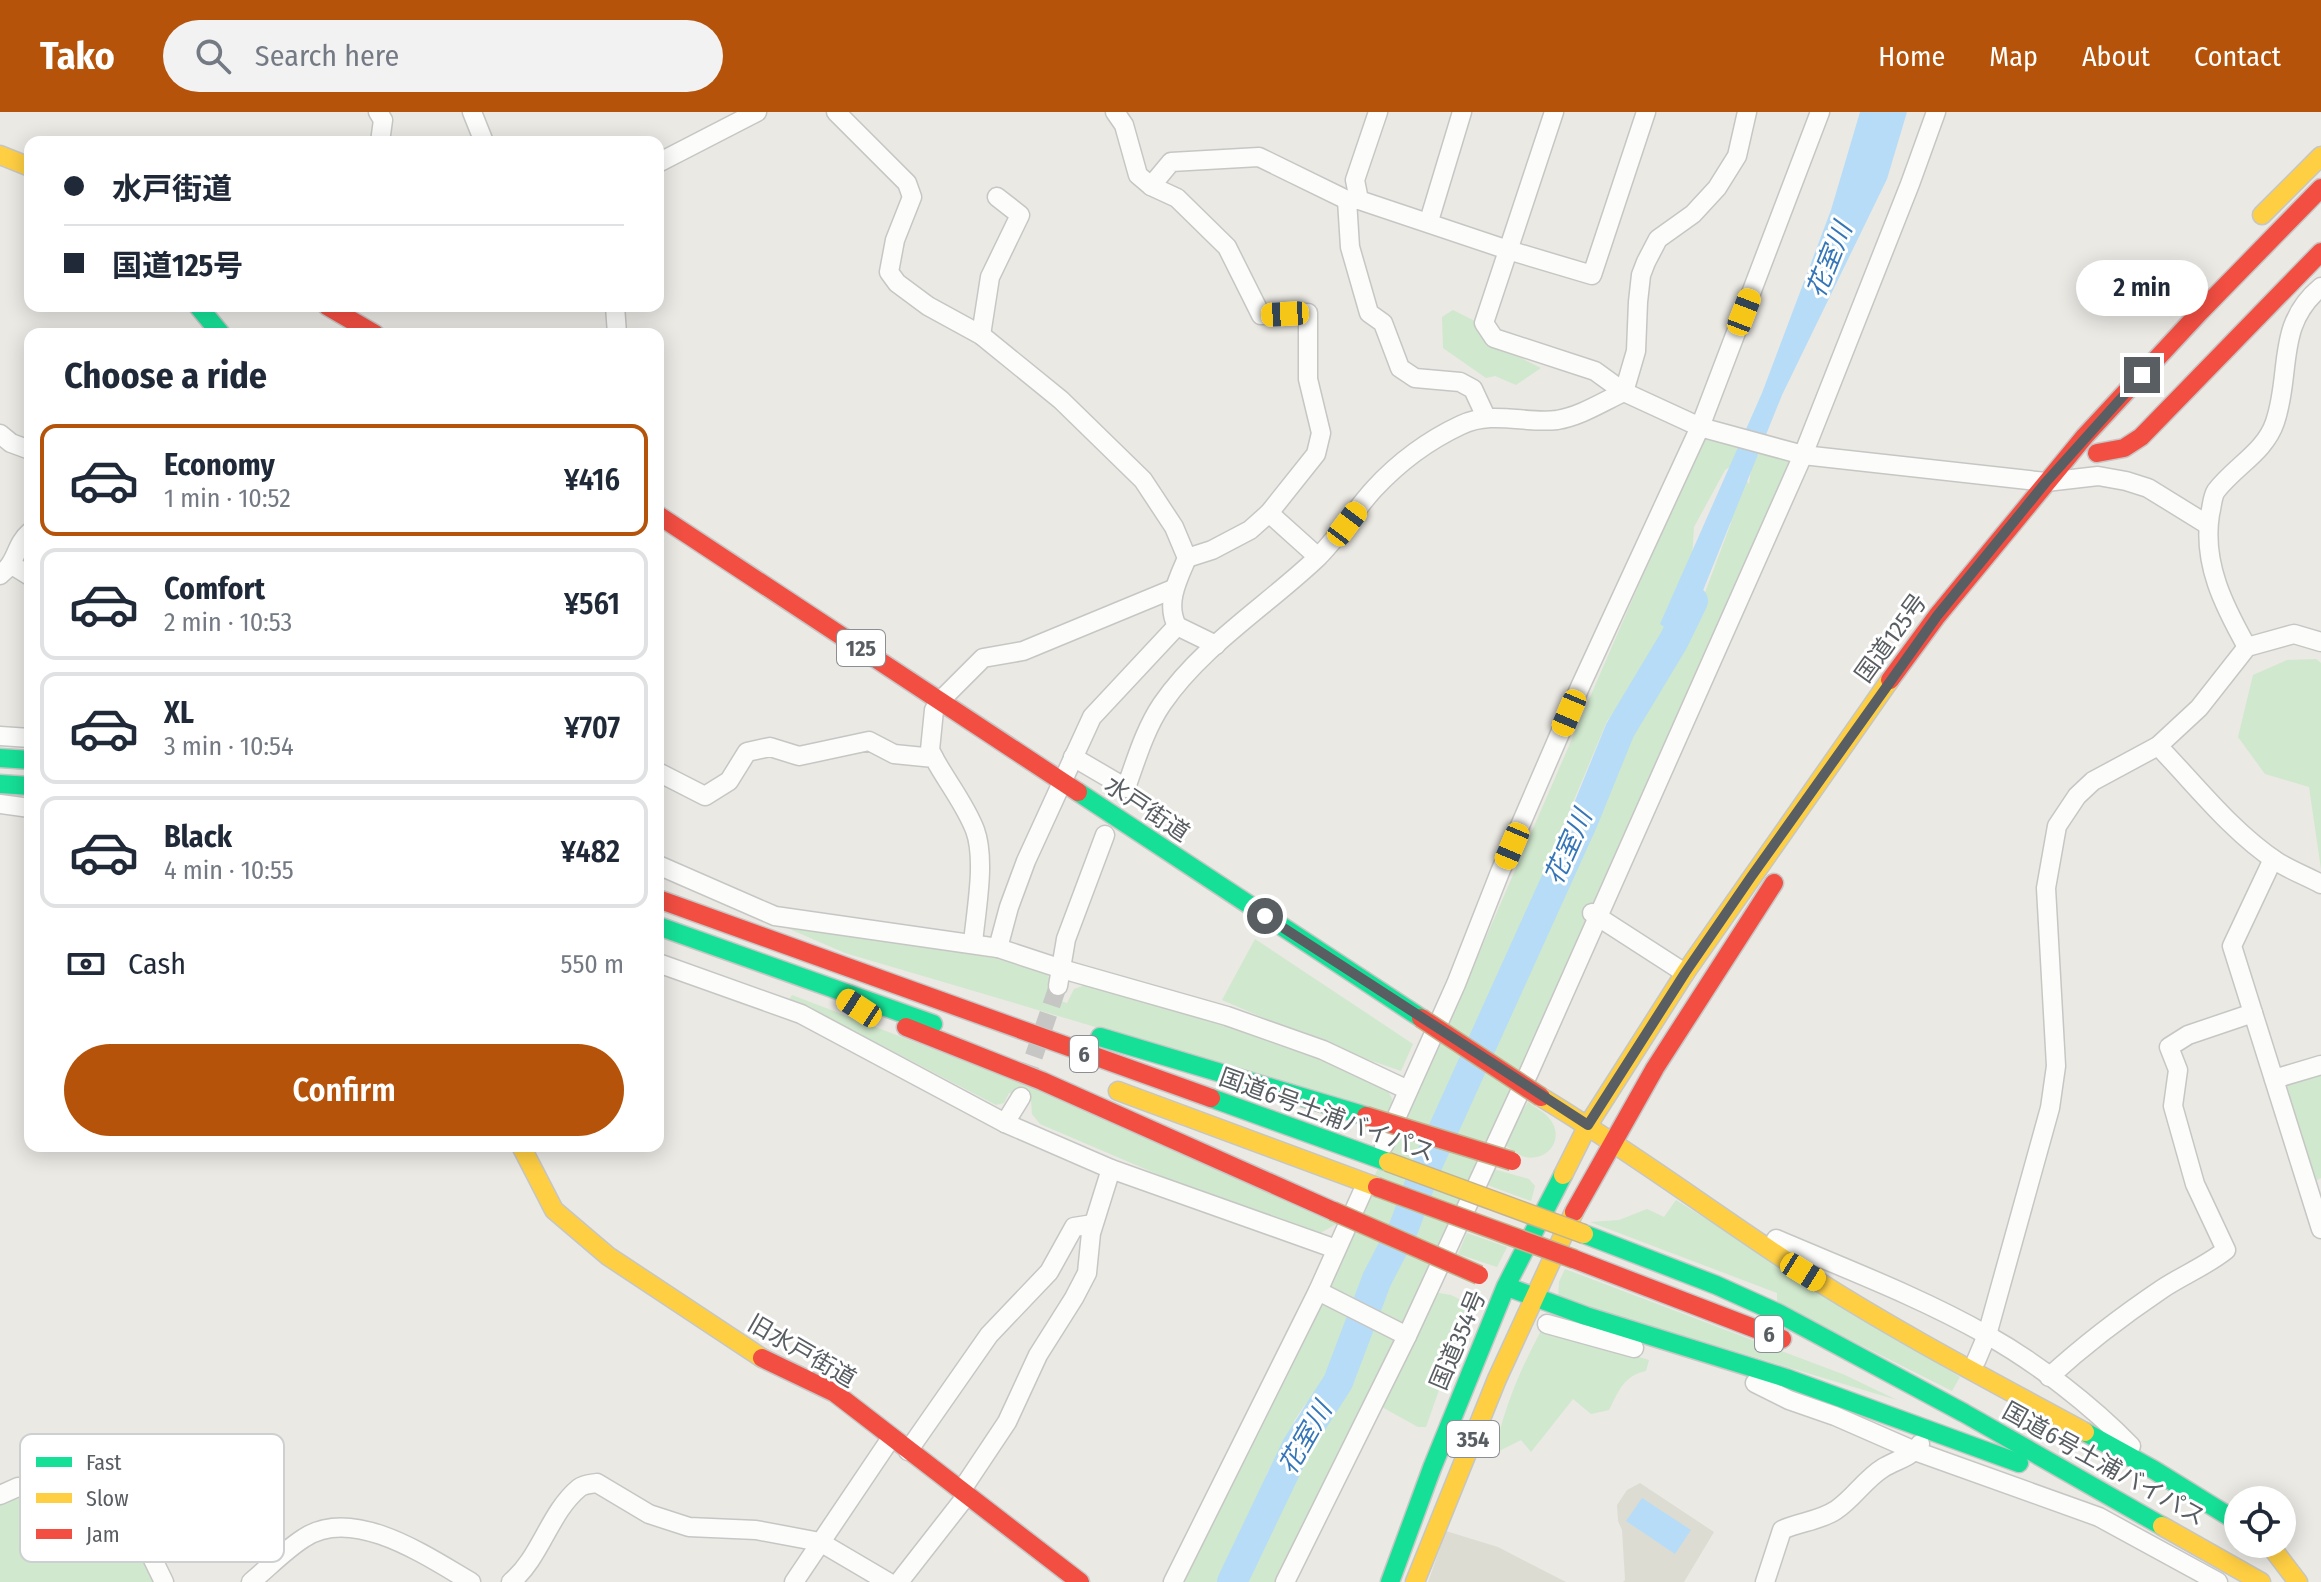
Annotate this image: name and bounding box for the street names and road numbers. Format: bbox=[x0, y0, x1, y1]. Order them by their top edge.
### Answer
street label: 国道125号 bbox=[1849, 588, 1933, 688]
road number: 125 bbox=[837, 630, 885, 666]
street label: 水戸街道 bbox=[1099, 771, 1195, 847]
road number: 6 bbox=[1070, 1036, 1098, 1072]
street label: 国道6号土浦バイパス bbox=[1215, 1063, 1439, 1167]
street label: 国道354号 bbox=[1425, 1286, 1491, 1394]
street label: 旧水戸街道 bbox=[743, 1309, 861, 1393]
road number: 6 bbox=[1755, 1316, 1783, 1352]
street label: 国道6号土浦バイパス bbox=[1998, 1397, 2210, 1531]
road number: 354 bbox=[1447, 1421, 1499, 1457]

